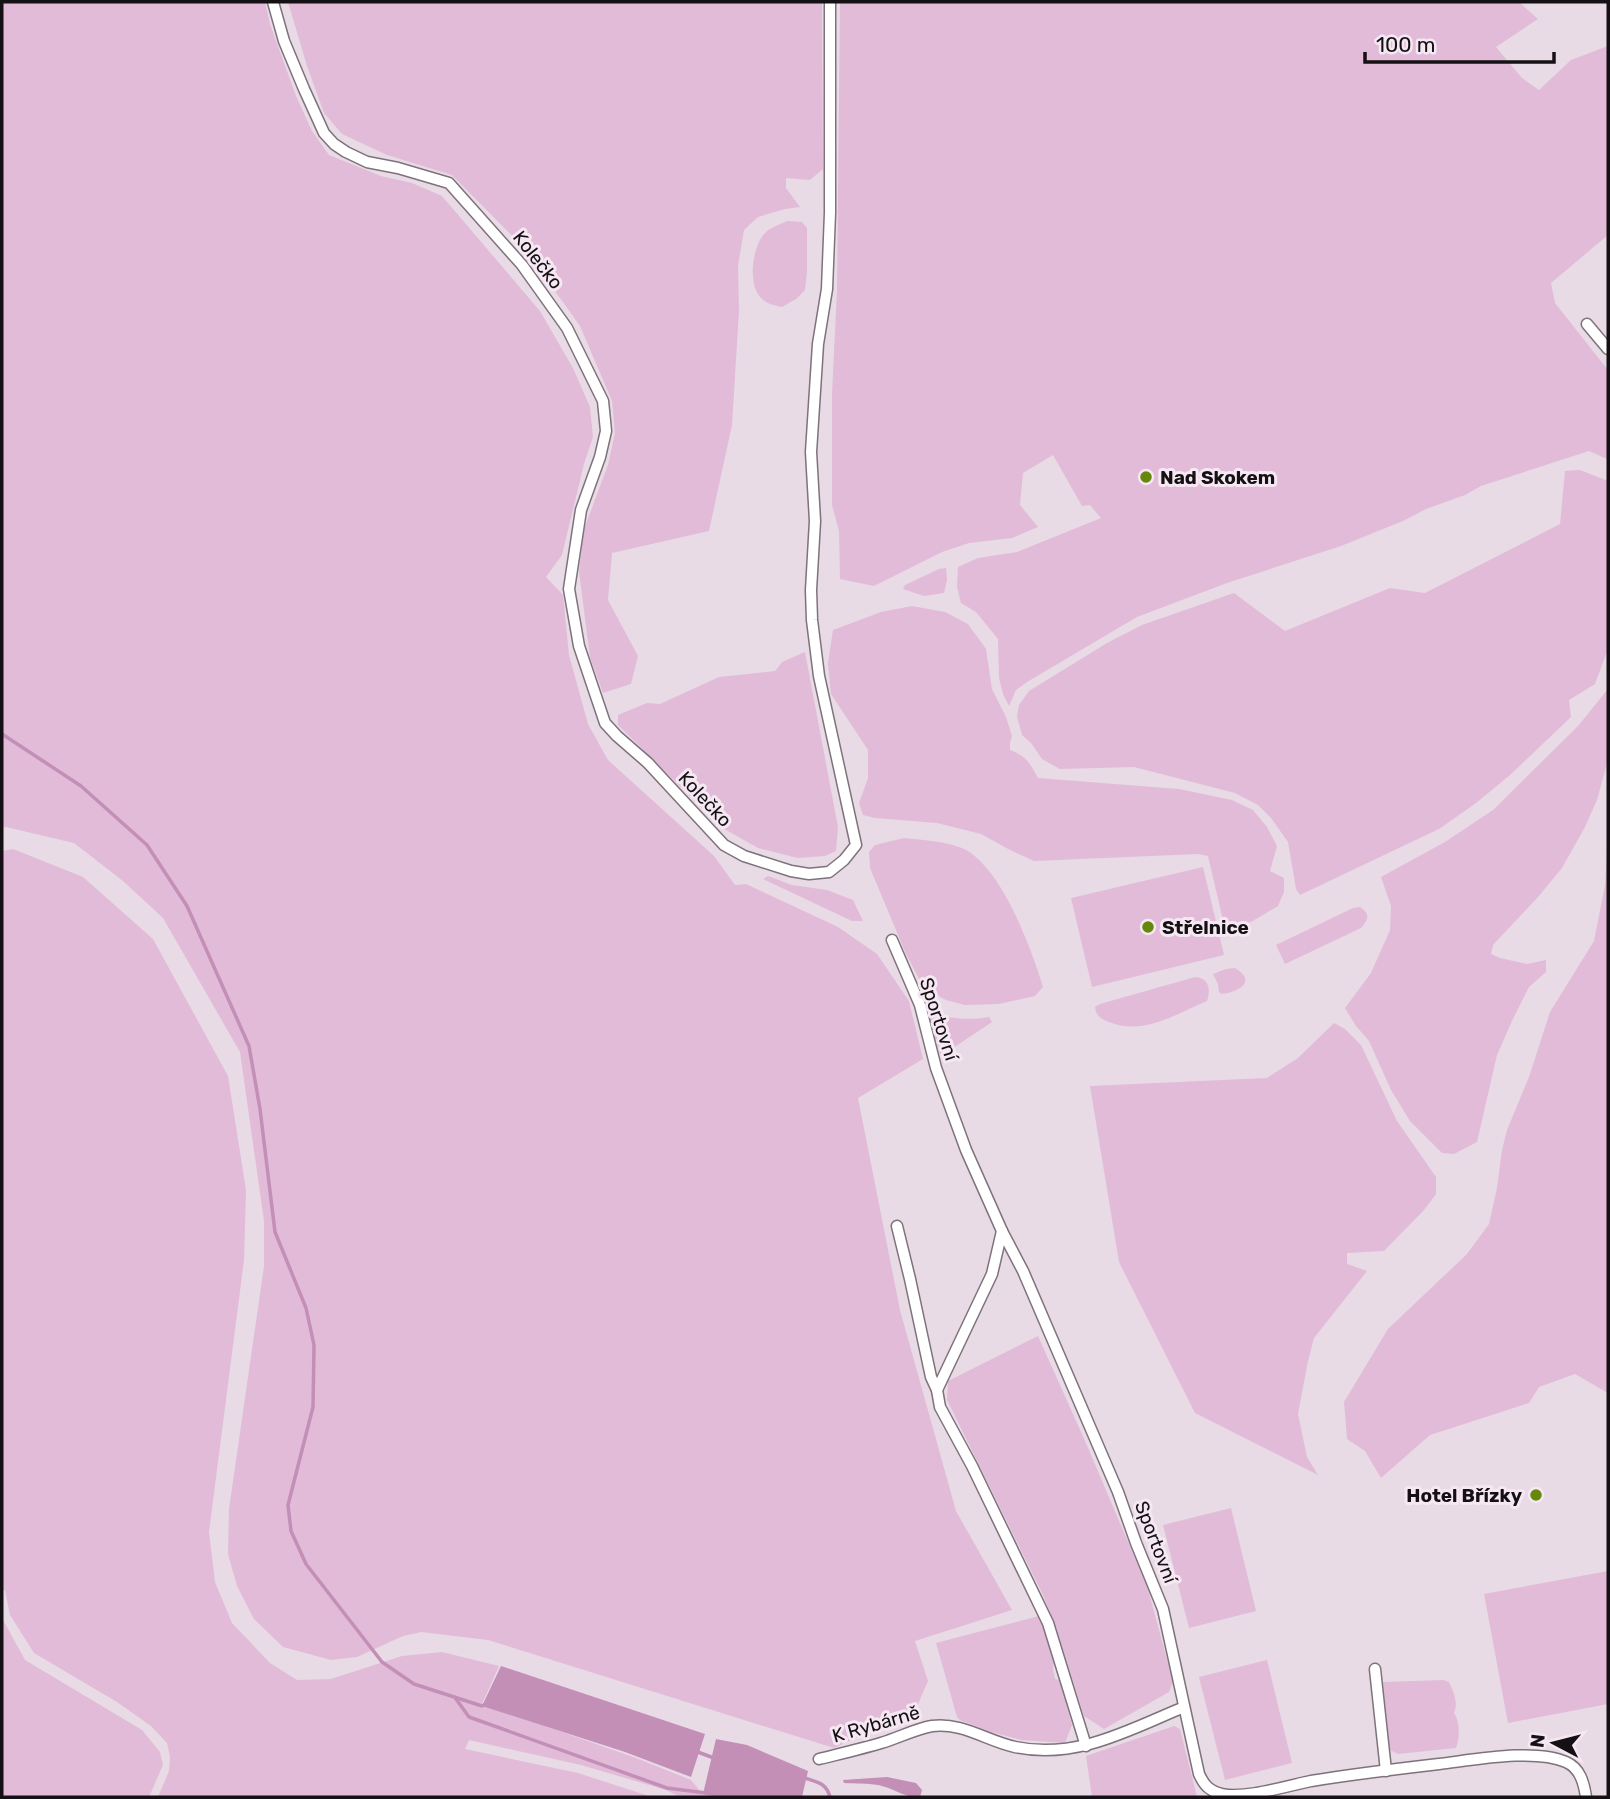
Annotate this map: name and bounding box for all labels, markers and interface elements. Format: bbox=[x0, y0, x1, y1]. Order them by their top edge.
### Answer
scale bar bbox=[1365, 21, 1554, 65]
text: 100 m bbox=[1376, 32, 1435, 57]
street label: Kolečko bbox=[508, 226, 568, 294]
place label: Nad Skokem bbox=[1160, 466, 1275, 489]
marker: Nad Skokem bbox=[1138, 469, 1154, 485]
street label: Kolečko bbox=[673, 766, 737, 832]
place label: Střelnice bbox=[1162, 916, 1249, 939]
marker: Střelnice bbox=[1140, 919, 1156, 935]
street label: Sportovní bbox=[915, 975, 964, 1065]
place label: Hotel Břízky bbox=[1406, 1484, 1523, 1507]
marker: Hotel Břízky bbox=[1528, 1487, 1544, 1503]
street label: Sportovní bbox=[1130, 1498, 1183, 1588]
street label: K Rybárně bbox=[830, 1701, 922, 1747]
north arrow bbox=[1519, 1708, 1589, 1778]
text: N bbox=[1525, 1733, 1550, 1749]

